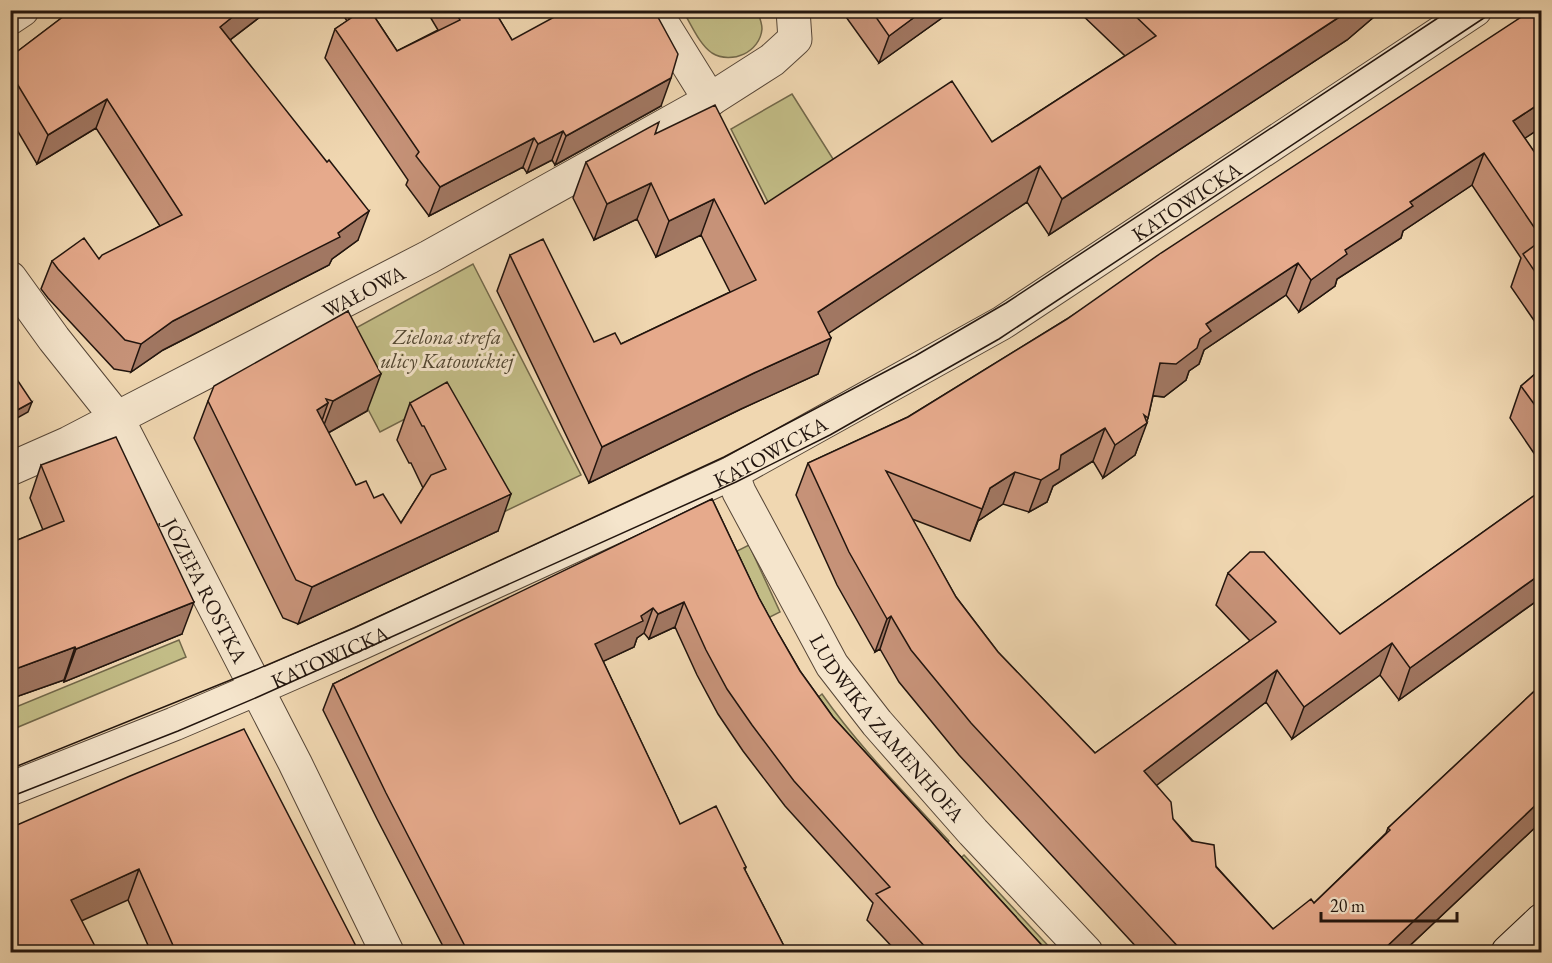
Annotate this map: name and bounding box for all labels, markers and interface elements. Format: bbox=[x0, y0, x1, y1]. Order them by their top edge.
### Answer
street label: KATOWICKA bbox=[1126, 155, 1247, 247]
street label: WAŁOWA bbox=[317, 258, 410, 323]
park label: Zielona strefa ulicy Katowickiej bbox=[380, 323, 515, 374]
street label: KATOWICKA bbox=[709, 409, 832, 493]
street label: JÓZEFA ROSTKA bbox=[156, 511, 255, 668]
street label: KATOWICKA bbox=[267, 619, 393, 694]
street label: LUDWIKA ZAMENHOFA bbox=[804, 629, 971, 827]
scale bar bbox=[1321, 885, 1458, 923]
text: 20 m bbox=[1330, 894, 1365, 917]

